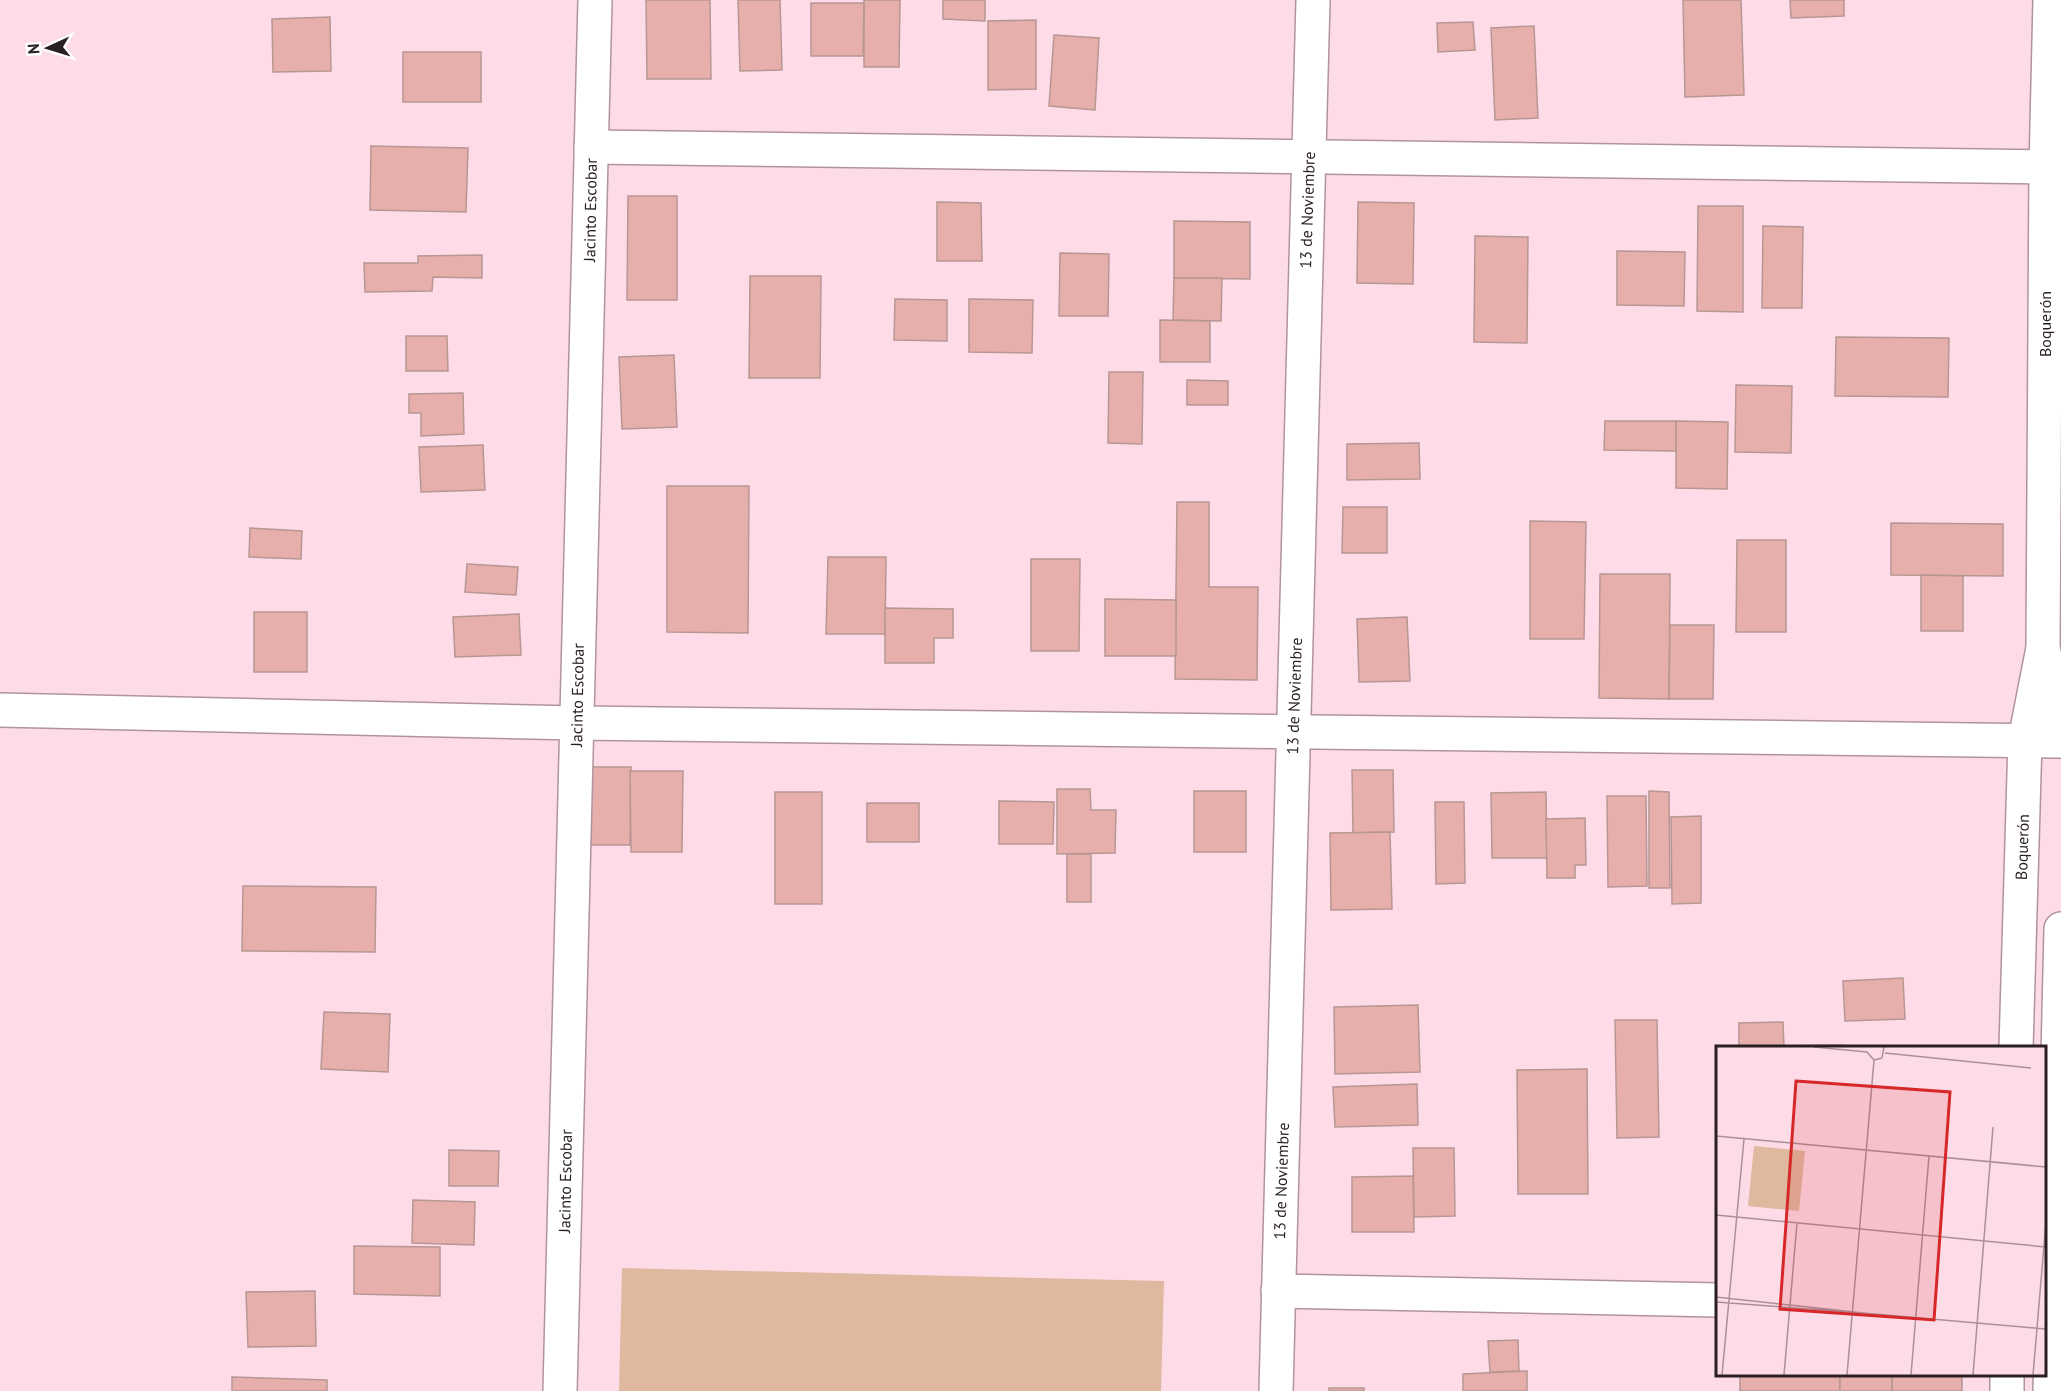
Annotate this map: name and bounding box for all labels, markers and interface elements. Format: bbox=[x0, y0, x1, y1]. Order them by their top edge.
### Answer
north arrow bbox=[18, 18, 78, 78]
text: N bbox=[23, 43, 43, 55]
street label: 13 de Noviembre bbox=[1295, 151, 1319, 269]
street label: Jacinto Escobar bbox=[579, 157, 601, 263]
street label: Boquerón bbox=[2035, 291, 2055, 357]
street label: 13 de Noviembre bbox=[1282, 637, 1306, 755]
street label: Jacinto Escobar bbox=[566, 642, 588, 748]
street label: Boquerón bbox=[2011, 814, 2033, 880]
inset map bbox=[1716, 1046, 2046, 1376]
street label: 13 de Noviembre bbox=[1269, 1122, 1293, 1240]
street label: Jacinto Escobar bbox=[554, 1128, 576, 1234]

